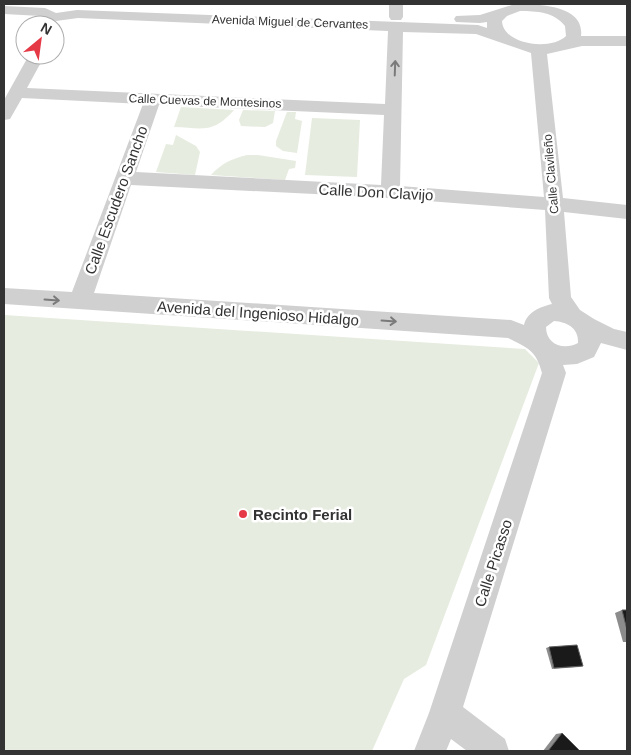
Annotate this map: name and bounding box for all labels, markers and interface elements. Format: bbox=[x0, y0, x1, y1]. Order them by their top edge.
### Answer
street label: Avenida Miguel de Cervantes bbox=[212, 12, 368, 32]
north arrow bbox=[15, 15, 65, 65]
text: N bbox=[38, 19, 55, 38]
one-way arrow bbox=[390, 60, 399, 76]
street label: Calle Cuevas de Montesinos bbox=[128, 91, 282, 111]
street label: Calle Escudero Sancho bbox=[81, 123, 151, 277]
street label: Calle Clavileño bbox=[541, 133, 561, 214]
street label: Calle Don Clavijo bbox=[318, 181, 434, 203]
one-way arrow bbox=[44, 295, 60, 304]
street label: Avenida del Ingenioso Hidalgo bbox=[156, 297, 360, 329]
one-way arrow bbox=[381, 316, 397, 326]
place label: Recinto Ferial bbox=[253, 506, 352, 523]
marker: Recinto Ferial bbox=[237, 508, 249, 520]
street label: Calle Picasso bbox=[471, 517, 515, 609]

